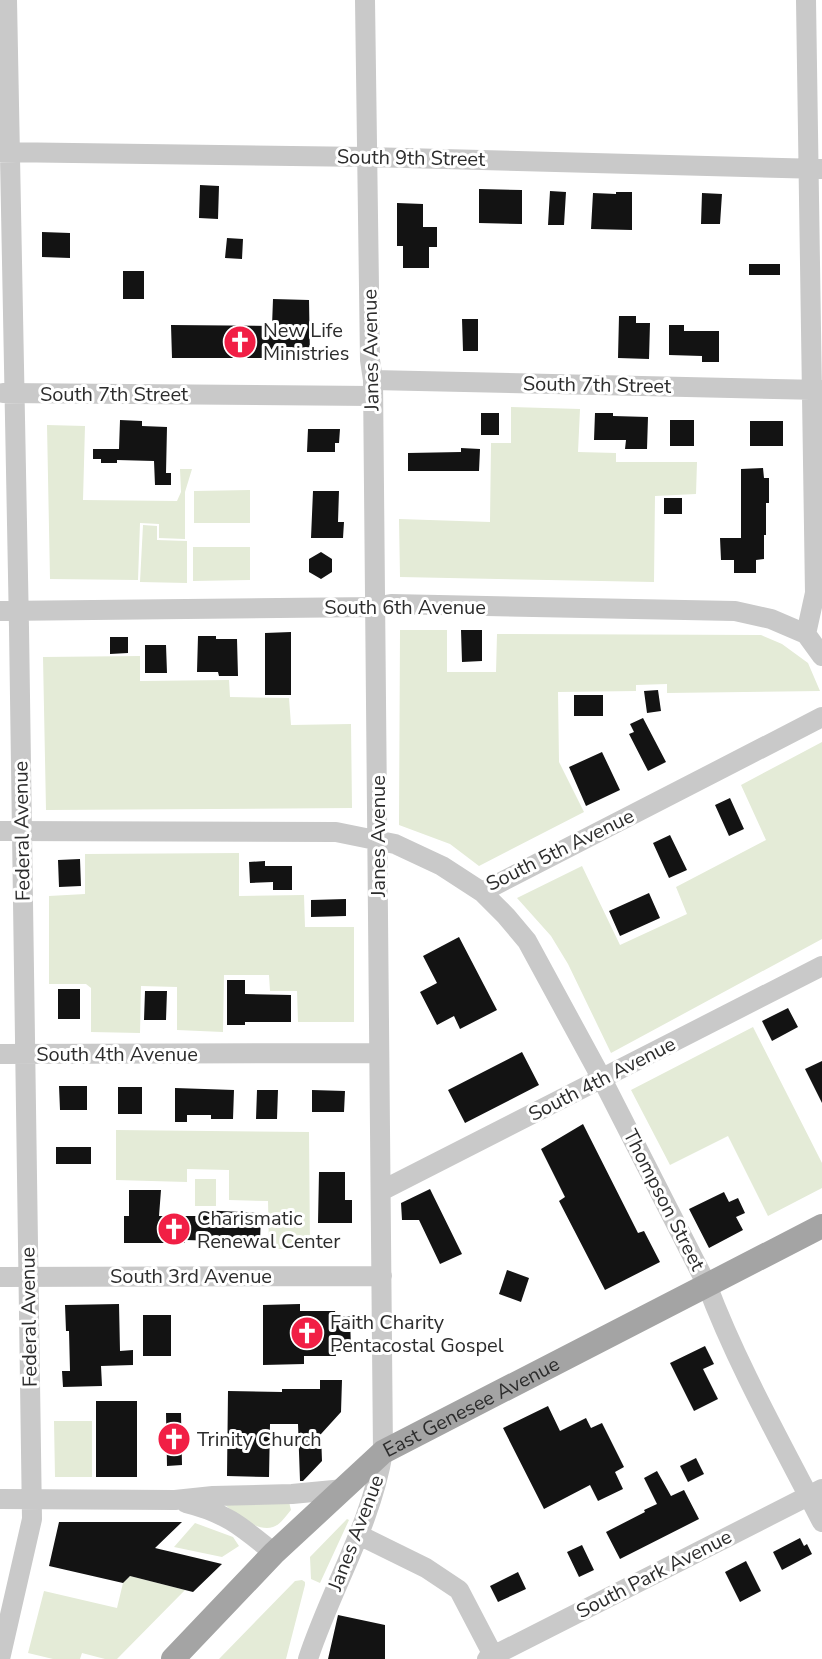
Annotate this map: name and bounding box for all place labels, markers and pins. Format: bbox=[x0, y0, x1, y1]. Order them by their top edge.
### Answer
place label: New Life Ministries bbox=[263, 317, 349, 367]
church icon: New Life Ministries bbox=[222, 324, 258, 360]
place label: Charismatic Renewal Center bbox=[197, 1205, 340, 1255]
church icon: Charismatic Renewal Center bbox=[156, 1211, 192, 1247]
place label: Faith Charity Pentacostal Gospel bbox=[330, 1309, 504, 1359]
church icon: Faith Charity Pentacostal Gospel bbox=[289, 1315, 325, 1351]
church icon: Trinity Church bbox=[156, 1421, 192, 1457]
place label: Trinity Church bbox=[197, 1426, 322, 1453]

